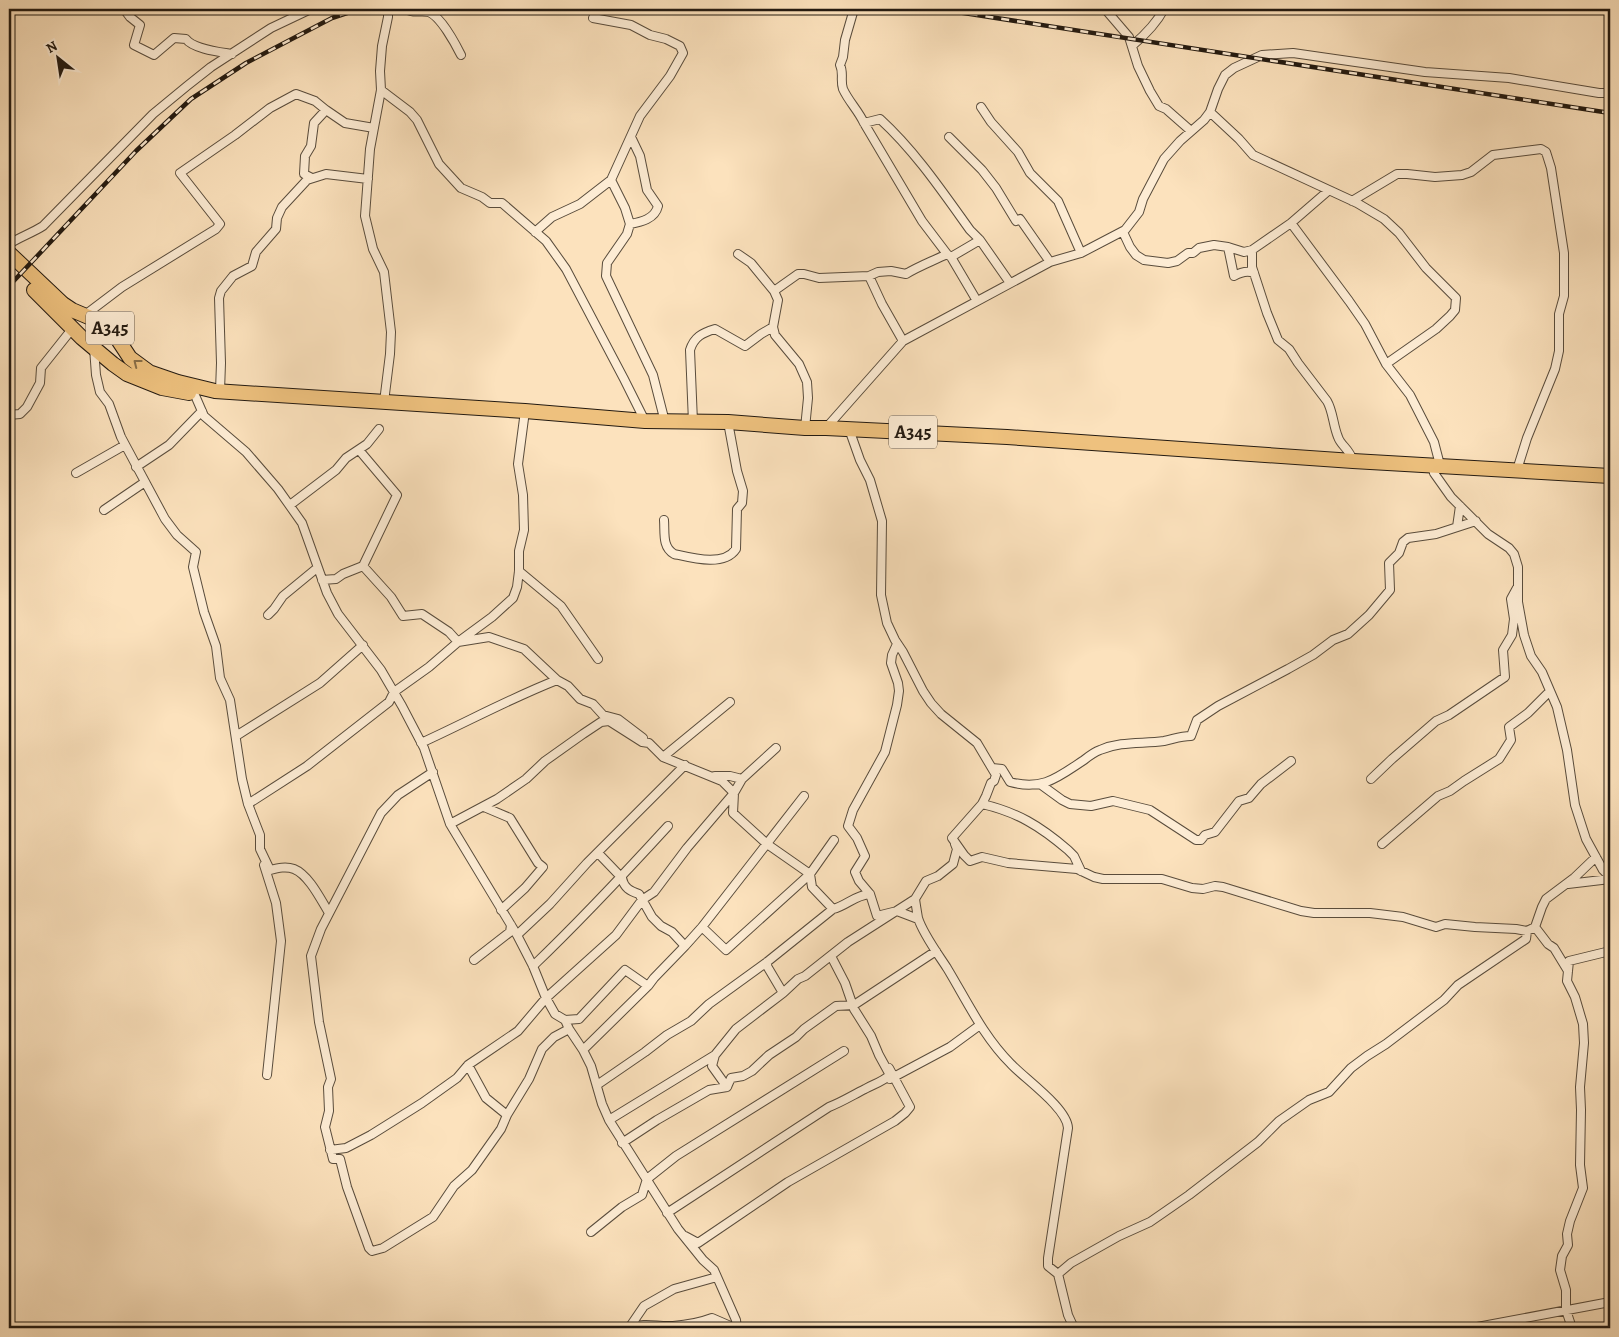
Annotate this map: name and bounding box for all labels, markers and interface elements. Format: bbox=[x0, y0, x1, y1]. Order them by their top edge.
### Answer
north arrow bbox=[32, 32, 82, 82]
text: N bbox=[43, 36, 61, 58]
road number: A345 bbox=[86, 312, 134, 344]
one-way arrow bbox=[134, 361, 143, 369]
road number: A345 bbox=[889, 416, 937, 448]

